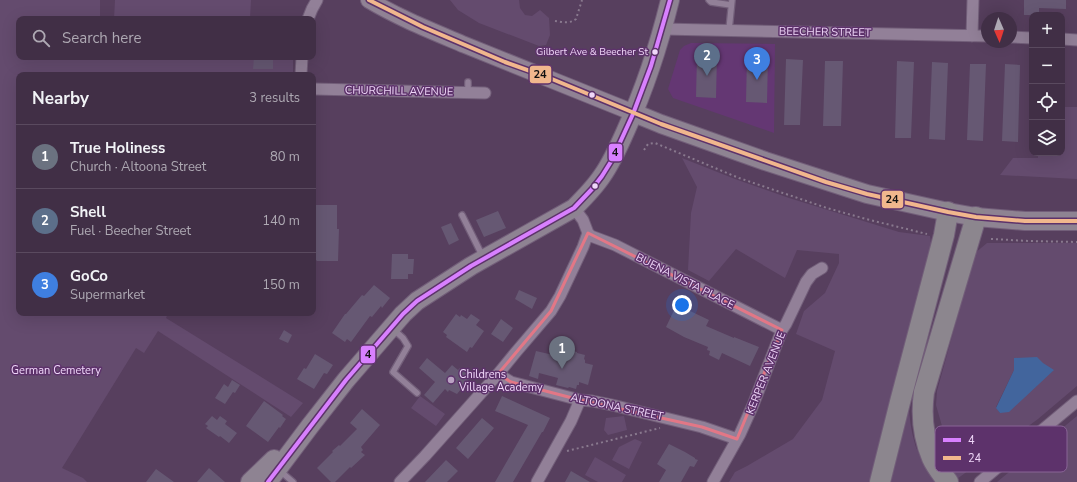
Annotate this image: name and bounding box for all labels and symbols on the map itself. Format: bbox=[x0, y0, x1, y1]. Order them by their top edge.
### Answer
north arrow bbox=[981, 12, 1017, 48]
street label: BEECHER STREET bbox=[779, 24, 872, 40]
pin: 2 bbox=[694, 43, 720, 76]
place label: Gilbert Ave & Beecher St bbox=[536, 45, 648, 59]
marker: Gilbert Ave & Beecher St bbox=[650, 47, 660, 57]
pin: 3 bbox=[744, 47, 770, 80]
line badge: 24 bbox=[529, 65, 552, 84]
text: 24 bbox=[533, 67, 547, 82]
street label: CHURCHILL AVENUE bbox=[345, 83, 453, 99]
unlabelled marker bbox=[587, 90, 597, 100]
line badge: 4 bbox=[608, 143, 623, 162]
text: 4 bbox=[612, 145, 619, 160]
unlabelled marker bbox=[590, 181, 600, 191]
line badge: 24 bbox=[881, 190, 904, 209]
text: 24 bbox=[885, 192, 899, 207]
street label: BUENA VISTA PLACE bbox=[633, 250, 737, 312]
your location bbox=[672, 295, 692, 315]
street label: KERPER AVENUE bbox=[743, 329, 789, 417]
pin: 1 bbox=[549, 336, 575, 369]
line badge: 4 bbox=[360, 345, 376, 364]
text: 4 bbox=[365, 347, 372, 362]
park label: German Cemetery bbox=[11, 363, 101, 378]
place label: Childrens Village Academy bbox=[458, 367, 543, 395]
marker: Childrens Village Academy bbox=[446, 375, 456, 385]
street label: ALTOONA STREET bbox=[569, 390, 665, 424]
legend bbox=[935, 426, 1067, 472]
text: 4 bbox=[968, 433, 975, 448]
text: 24 bbox=[968, 451, 982, 466]

